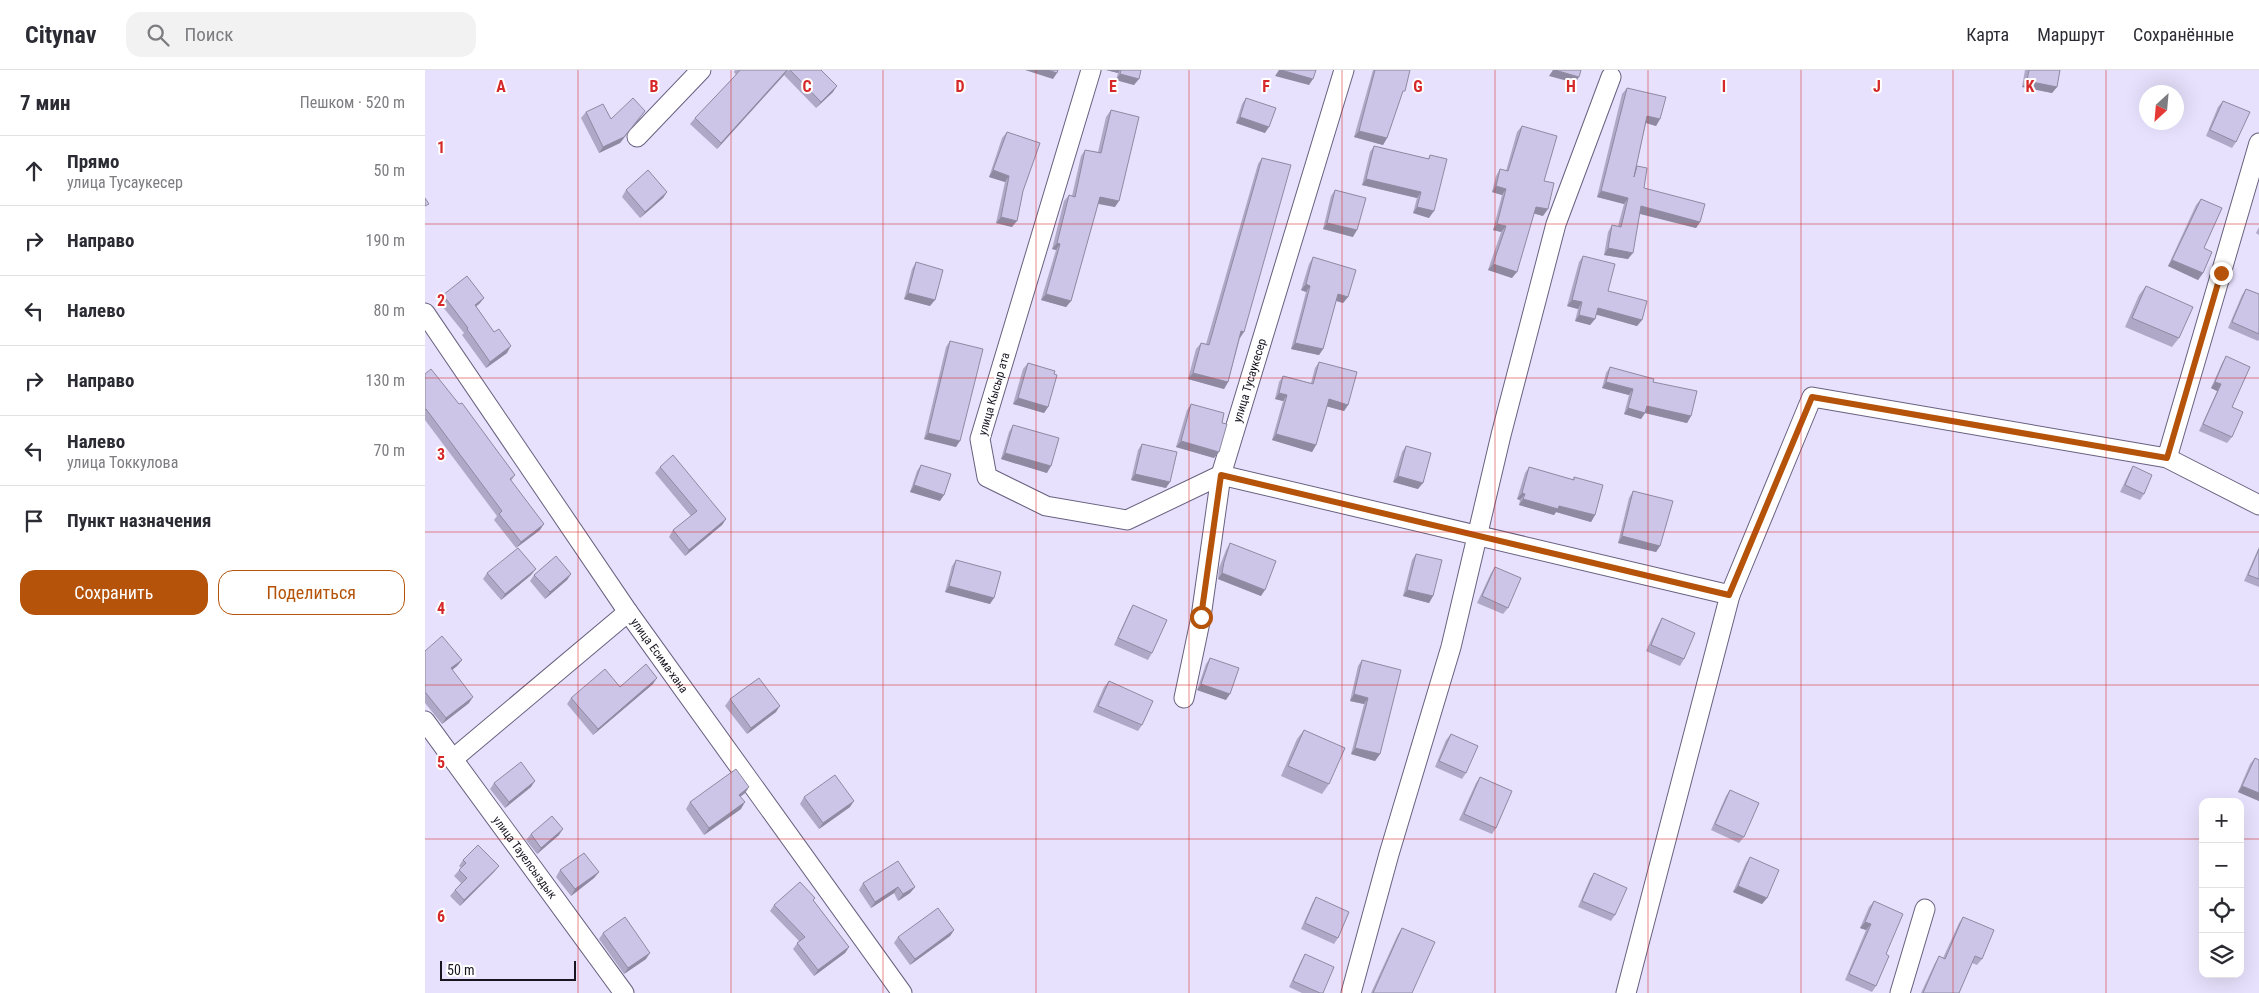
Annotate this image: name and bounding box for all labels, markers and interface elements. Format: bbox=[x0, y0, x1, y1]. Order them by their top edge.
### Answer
search box bbox=[126, 12, 476, 57]
text: Citynav bbox=[25, 21, 96, 49]
icon: search bbox=[144, 21, 172, 49]
text: Поиск bbox=[184, 23, 233, 46]
text: Карта bbox=[1966, 24, 2009, 45]
text: Маршрут bbox=[2037, 24, 2105, 45]
text: Сохранённые bbox=[2133, 24, 2234, 45]
text: A bbox=[496, 77, 506, 96]
text: B bbox=[650, 77, 659, 96]
text: C bbox=[802, 77, 812, 96]
text: D bbox=[955, 77, 965, 96]
text: E bbox=[1109, 77, 1117, 96]
text: F bbox=[1262, 77, 1270, 96]
text: G bbox=[1413, 77, 1423, 96]
text: H bbox=[1566, 77, 1576, 96]
text: I bbox=[1722, 77, 1726, 96]
text: J bbox=[1873, 77, 1881, 96]
text: K bbox=[2026, 77, 2035, 96]
north arrow bbox=[2139, 85, 2184, 130]
text: 7 мин bbox=[20, 91, 70, 115]
text: Пешком · 520 m bbox=[300, 93, 405, 112]
text: 1 bbox=[437, 138, 445, 157]
text: Прямо bbox=[67, 150, 120, 173]
icon: ahead bbox=[20, 157, 48, 185]
text: 50 m bbox=[373, 161, 405, 180]
text: улица Тусаукесер bbox=[67, 173, 183, 192]
icon: right bbox=[20, 227, 48, 255]
text: Направо bbox=[67, 229, 134, 252]
text: 190 m bbox=[366, 231, 405, 250]
route end bbox=[2210, 262, 2233, 285]
text: 2 bbox=[437, 291, 445, 310]
icon: left bbox=[20, 297, 48, 325]
text: Налево bbox=[67, 299, 125, 322]
text: 80 m bbox=[373, 301, 405, 320]
street label: улица Тусаукесер bbox=[1230, 337, 1269, 424]
street label: улица Кысыр ата bbox=[975, 351, 1013, 437]
icon: right bbox=[20, 367, 48, 395]
text: Направо bbox=[67, 369, 134, 392]
text: 130 m bbox=[366, 371, 405, 390]
text: Налево bbox=[67, 430, 125, 453]
icon: left bbox=[20, 437, 48, 465]
text: 70 m bbox=[373, 441, 405, 460]
text: 3 bbox=[437, 445, 445, 464]
text: улица Токкулова bbox=[67, 453, 178, 472]
icon: arrive bbox=[20, 507, 48, 535]
text: Пункт назначения bbox=[67, 509, 211, 532]
button: Сохранить bbox=[20, 570, 208, 615]
button: Поделиться bbox=[218, 570, 405, 615]
text: 4 bbox=[437, 599, 445, 618]
route start bbox=[1190, 606, 1213, 629]
street label: улица Есима-хана bbox=[628, 615, 691, 696]
text: 5 bbox=[437, 753, 445, 772]
map controls bbox=[2199, 798, 2244, 978]
button: + bbox=[2199, 798, 2244, 843]
street label: улица Тауелсыздык bbox=[490, 813, 560, 902]
button: − bbox=[2199, 843, 2244, 888]
button: locate bbox=[2199, 888, 2244, 933]
text: 6 bbox=[437, 907, 445, 926]
button: layers bbox=[2199, 933, 2244, 978]
scale bar bbox=[440, 958, 576, 981]
text: 50 m bbox=[447, 962, 475, 978]

